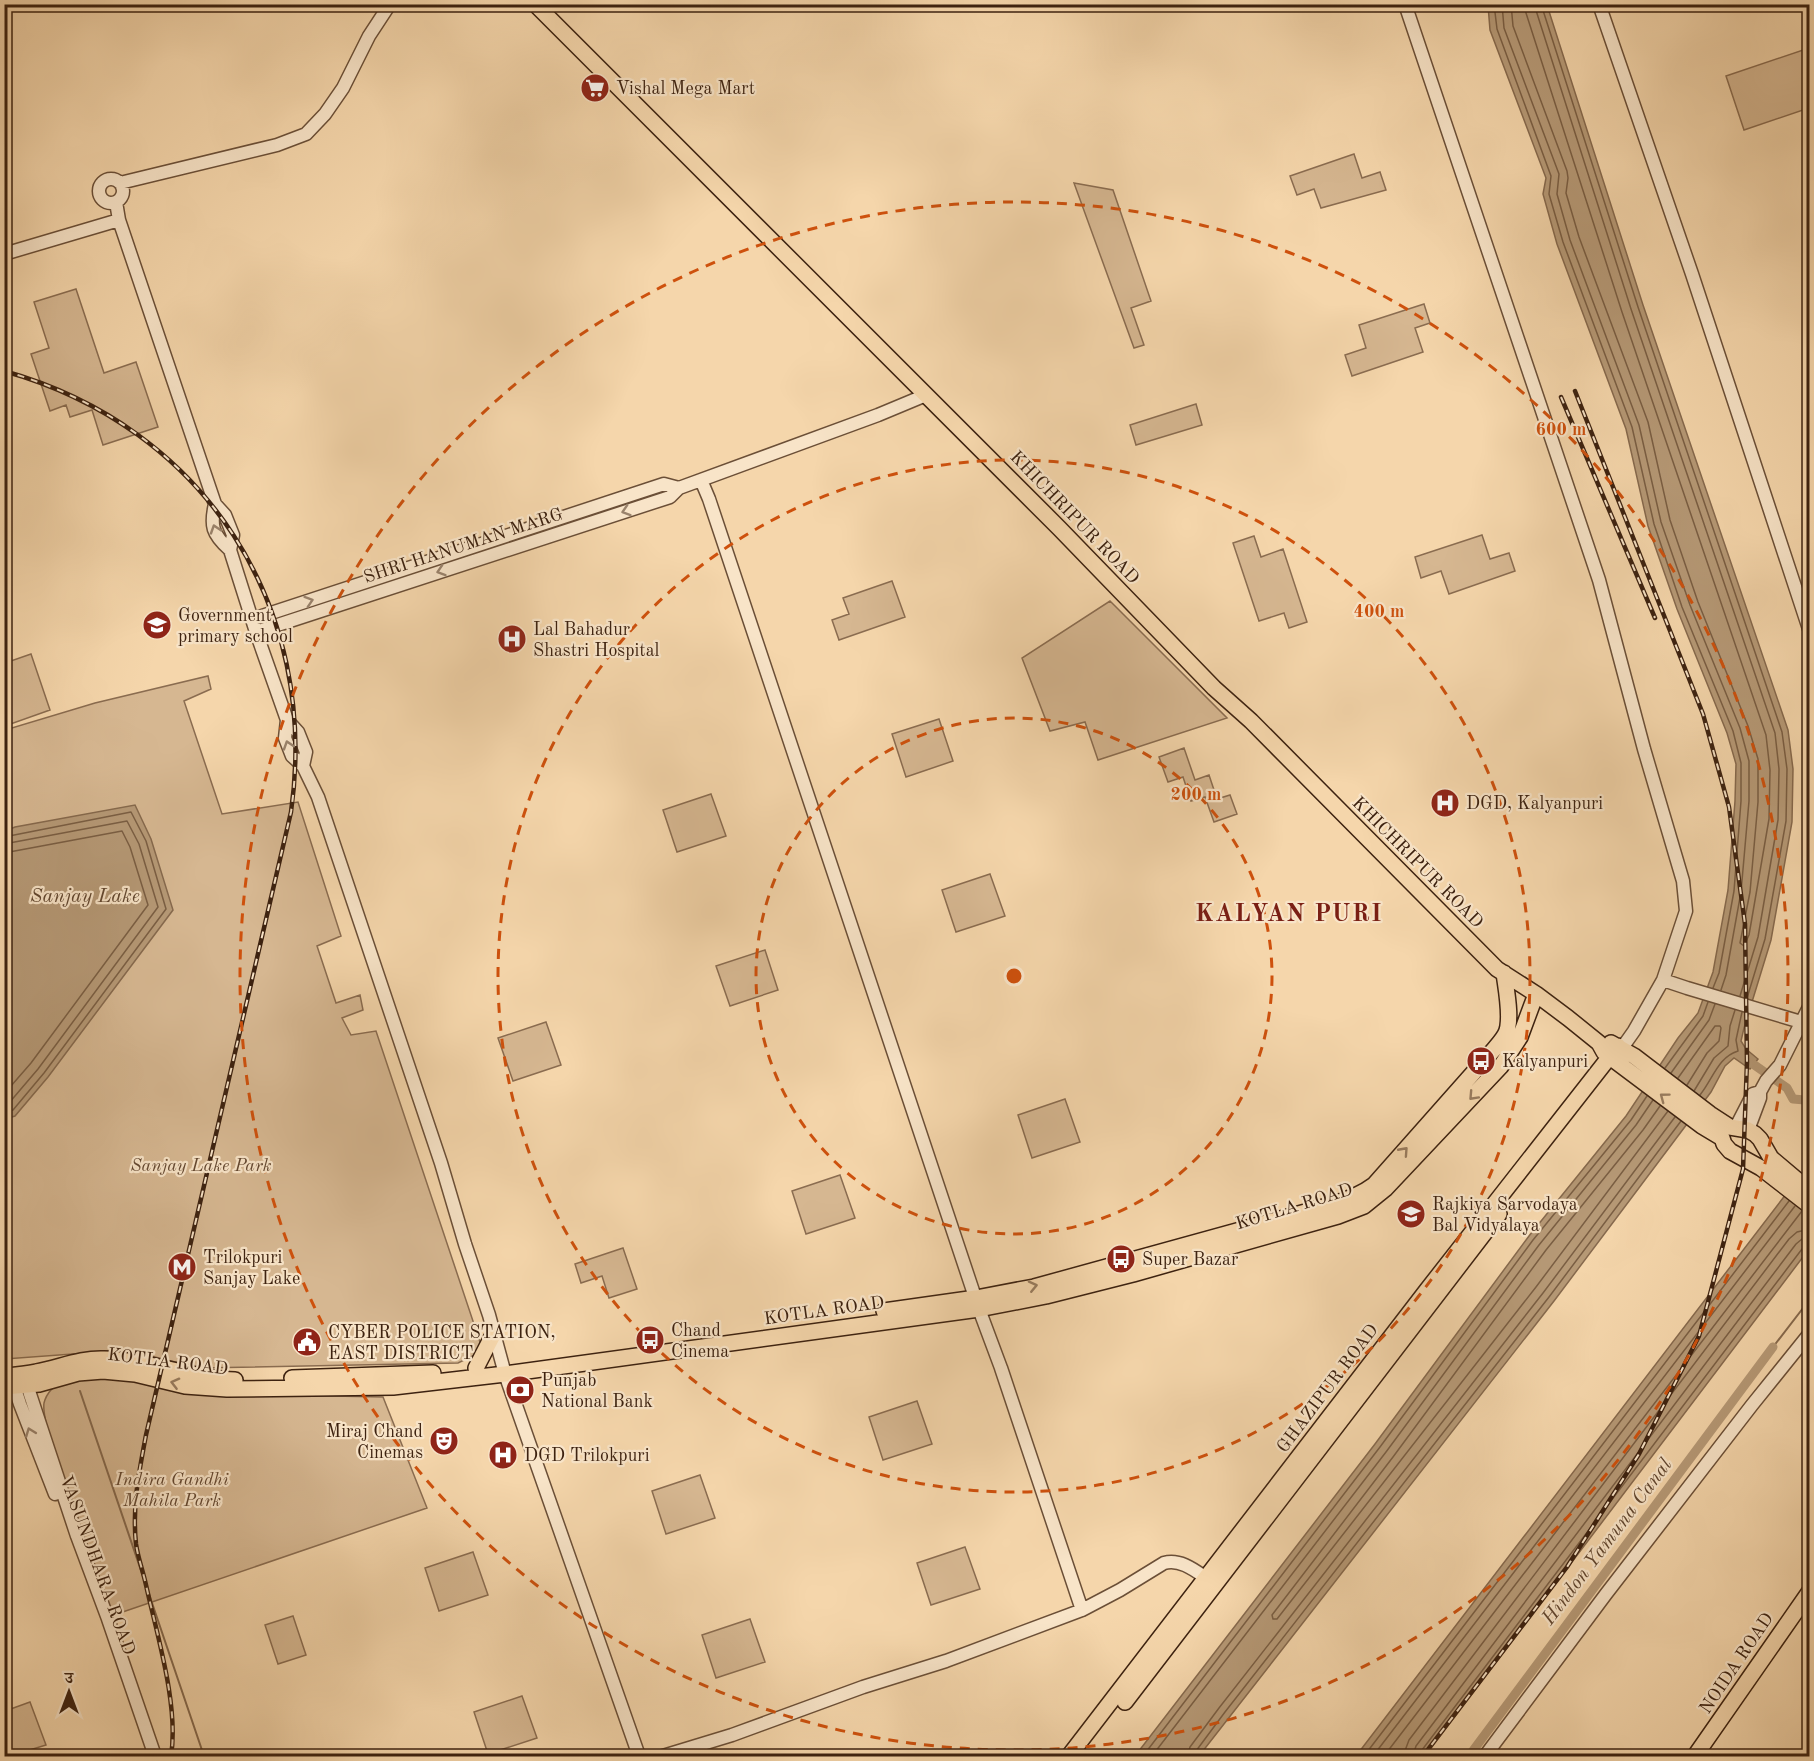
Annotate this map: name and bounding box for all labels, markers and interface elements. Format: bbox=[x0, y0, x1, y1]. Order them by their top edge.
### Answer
supermarket icon: Vishal Mega Mart bbox=[579, 72, 611, 104]
place label: Vishal Mega Mart bbox=[616, 80, 755, 98]
text: 600 m bbox=[1536, 421, 1586, 439]
street label: KHICHRIPUR ROAD bbox=[1006, 448, 1142, 588]
one-way arrow bbox=[621, 504, 632, 516]
street label: SHRI HANUMAN MARG bbox=[361, 505, 565, 587]
one-way arrow bbox=[210, 524, 222, 535]
one-way arrow bbox=[436, 564, 447, 577]
one-way arrow bbox=[303, 596, 314, 608]
text: 400 m bbox=[1354, 603, 1404, 621]
place label: Government primary school bbox=[178, 607, 293, 646]
school or university icon: Government primary school bbox=[141, 609, 173, 641]
place label: Lal Bahadur Shastri Hospital bbox=[533, 621, 660, 660]
hospital icon: Lal Bahadur Shastri Hospital bbox=[496, 623, 528, 655]
one-way arrow bbox=[283, 741, 295, 751]
text: 200 m bbox=[1171, 786, 1221, 804]
hospital icon: DGD, Kalyanpuri bbox=[1429, 787, 1461, 819]
street label: KHICHRIPUR ROAD bbox=[1348, 794, 1486, 932]
place label: DGD, Kalyanpuri bbox=[1466, 795, 1603, 813]
water label: Sanjay Lake bbox=[30, 887, 140, 907]
district label: KALYAN PURI bbox=[1195, 903, 1383, 927]
centre of rings bbox=[1004, 966, 1024, 986]
bus stop icon: Kalyanpuri bbox=[1465, 1045, 1497, 1077]
place label: Kalyanpuri bbox=[1502, 1053, 1588, 1071]
one-way arrow bbox=[1469, 1089, 1480, 1099]
one-way arrow bbox=[1660, 1093, 1671, 1104]
one-way arrow bbox=[1397, 1147, 1408, 1158]
park label: Sanjay Lake Park bbox=[130, 1157, 272, 1175]
street label: KOTLA ROAD bbox=[1234, 1181, 1355, 1233]
place label: Rajkiya Sarvodaya Bal Vidyalaya bbox=[1432, 1196, 1578, 1235]
school or university icon: Rajkiya Sarvodaya Bal Vidyalaya bbox=[1395, 1198, 1427, 1230]
bus stop icon: Super Bazar bbox=[1105, 1243, 1137, 1275]
place label: Trilokpuri Sanjay Lake bbox=[203, 1249, 300, 1288]
metro station icon: Trilokpuri Sanjay Lake bbox=[166, 1251, 198, 1283]
place label: Super Bazar bbox=[1142, 1251, 1239, 1269]
one-way arrow bbox=[1028, 1281, 1038, 1294]
street label: KOTLA ROAD bbox=[763, 1294, 886, 1328]
street label: GHAZIPUR ROAD bbox=[1274, 1321, 1382, 1456]
place label: Chand Cinema bbox=[671, 1322, 729, 1361]
place label: CYBER POLICE STATION, EAST DISTRICT bbox=[328, 1324, 556, 1363]
bus stop icon: Chand Cinema bbox=[634, 1324, 666, 1356]
public building icon: CYBER POLICE STATION, EAST DISTRICT bbox=[291, 1326, 323, 1358]
street label: KOTLA ROAD bbox=[107, 1346, 229, 1378]
place label: Punjab National Bank bbox=[541, 1372, 653, 1411]
bank icon: Punjab National Bank bbox=[504, 1374, 536, 1406]
one-way arrow bbox=[170, 1378, 180, 1391]
place label: Miraj Chand Cinemas bbox=[326, 1423, 423, 1462]
theatre icon: Miraj Chand Cinemas bbox=[428, 1425, 460, 1457]
one-way arrow bbox=[25, 1427, 37, 1438]
hospital icon: DGD Trilokpuri bbox=[487, 1439, 519, 1471]
place label: DGD Trilokpuri bbox=[524, 1447, 650, 1465]
water label: Hindon Yamuna Canal bbox=[1538, 1455, 1677, 1630]
park label: Indira Gandhi Mahila Park bbox=[114, 1471, 229, 1510]
street label: VASUNDHARA ROAD bbox=[56, 1473, 138, 1657]
street label: NOIDA ROAD bbox=[1697, 1610, 1777, 1717]
north arrow bbox=[39, 1662, 99, 1722]
text: उ bbox=[64, 1671, 75, 1687]

